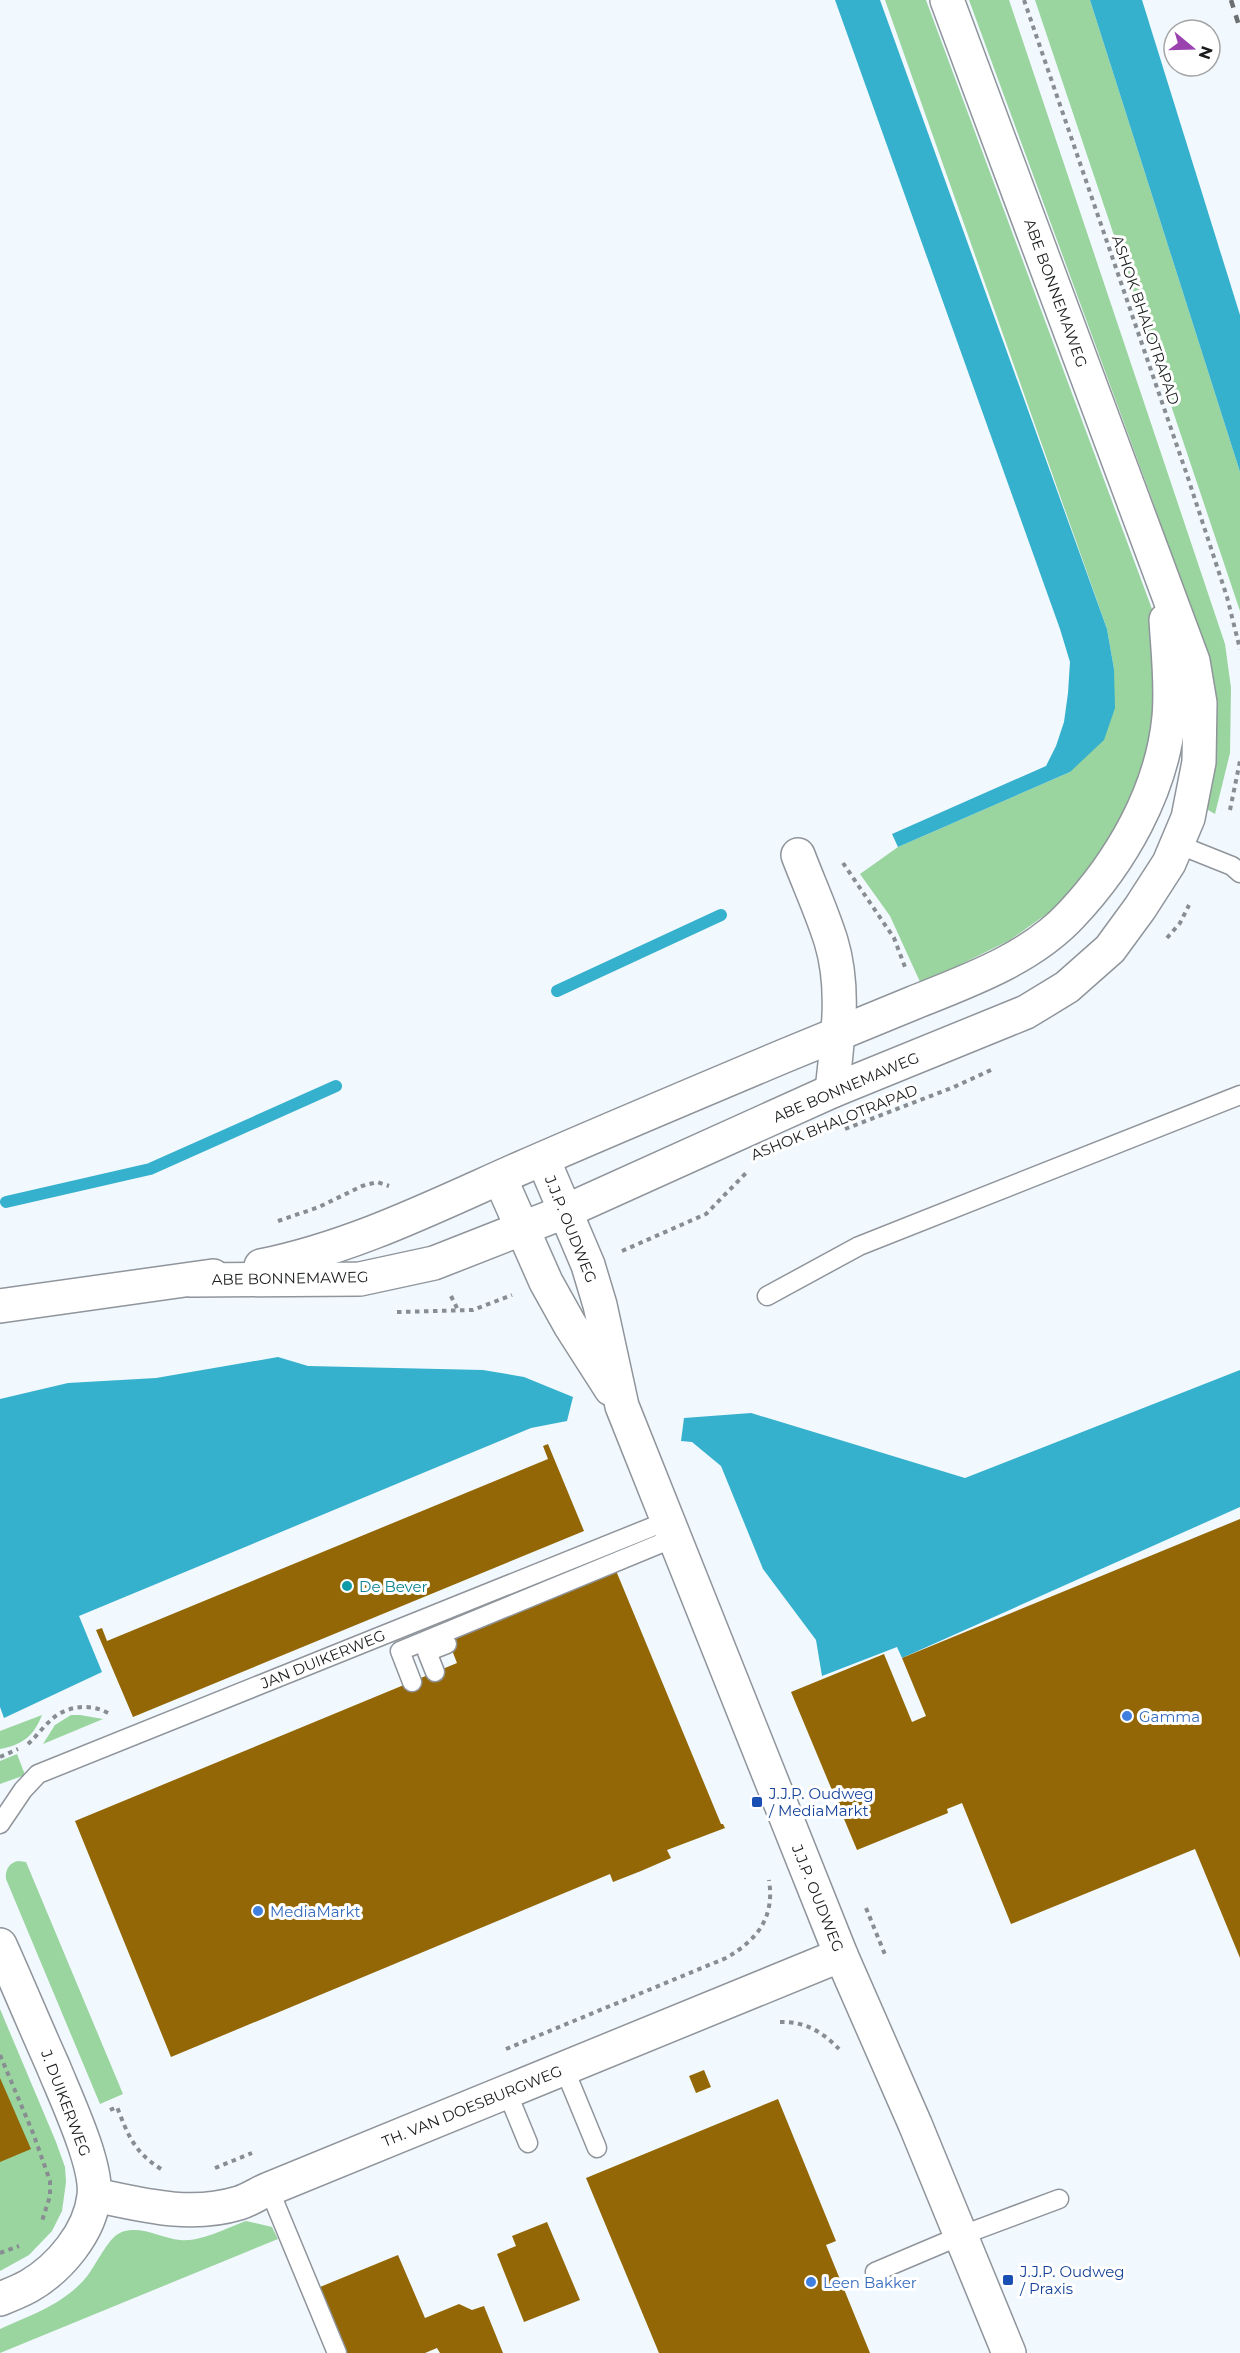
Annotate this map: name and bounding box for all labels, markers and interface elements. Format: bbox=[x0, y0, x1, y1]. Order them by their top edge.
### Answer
north arrow bbox=[1162, 18, 1222, 78]
text: N bbox=[1195, 44, 1217, 62]
street label: ABE BONNEMAWEG bbox=[1020, 216, 1092, 370]
street label: ASHOK BHALOTRAPAD bbox=[1108, 233, 1184, 407]
street label: ABE BONNEMAWEG bbox=[770, 1048, 922, 1126]
street label: ASHOK BHALOTRAPAD bbox=[748, 1080, 920, 1164]
street label: J.J.P. OUDWEG bbox=[540, 1172, 601, 1285]
street label: ABE BONNEMAWEG bbox=[211, 1267, 369, 1289]
place label: De Bever bbox=[359, 1577, 428, 1596]
marker: De Bever bbox=[340, 1579, 354, 1593]
street label: JAN DUIKERWEG bbox=[257, 1625, 388, 1693]
place label: Gamma bbox=[1139, 1707, 1200, 1726]
marker: Gamma bbox=[1120, 1709, 1134, 1723]
place label: J.J.P. Oudweg / MediaMarkt bbox=[768, 1784, 874, 1820]
marker: J.J.P. Oudweg / MediaMarkt bbox=[750, 1795, 764, 1809]
street label: J.J.P. OUDWEG bbox=[787, 1841, 848, 1954]
place label: MediaMarkt bbox=[270, 1902, 361, 1921]
marker: MediaMarkt bbox=[251, 1904, 265, 1918]
street label: J. DUIKERWEG bbox=[37, 2046, 95, 2159]
street label: TH. VAN DOESBURGWEG bbox=[379, 2061, 565, 2151]
place label: J.J.P. Oudweg / Praxis bbox=[1019, 2262, 1125, 2298]
place label: Leen Bakker bbox=[823, 2273, 917, 2292]
marker: J.J.P. Oudweg / Praxis bbox=[1001, 2273, 1015, 2287]
marker: Leen Bakker bbox=[804, 2275, 818, 2289]

